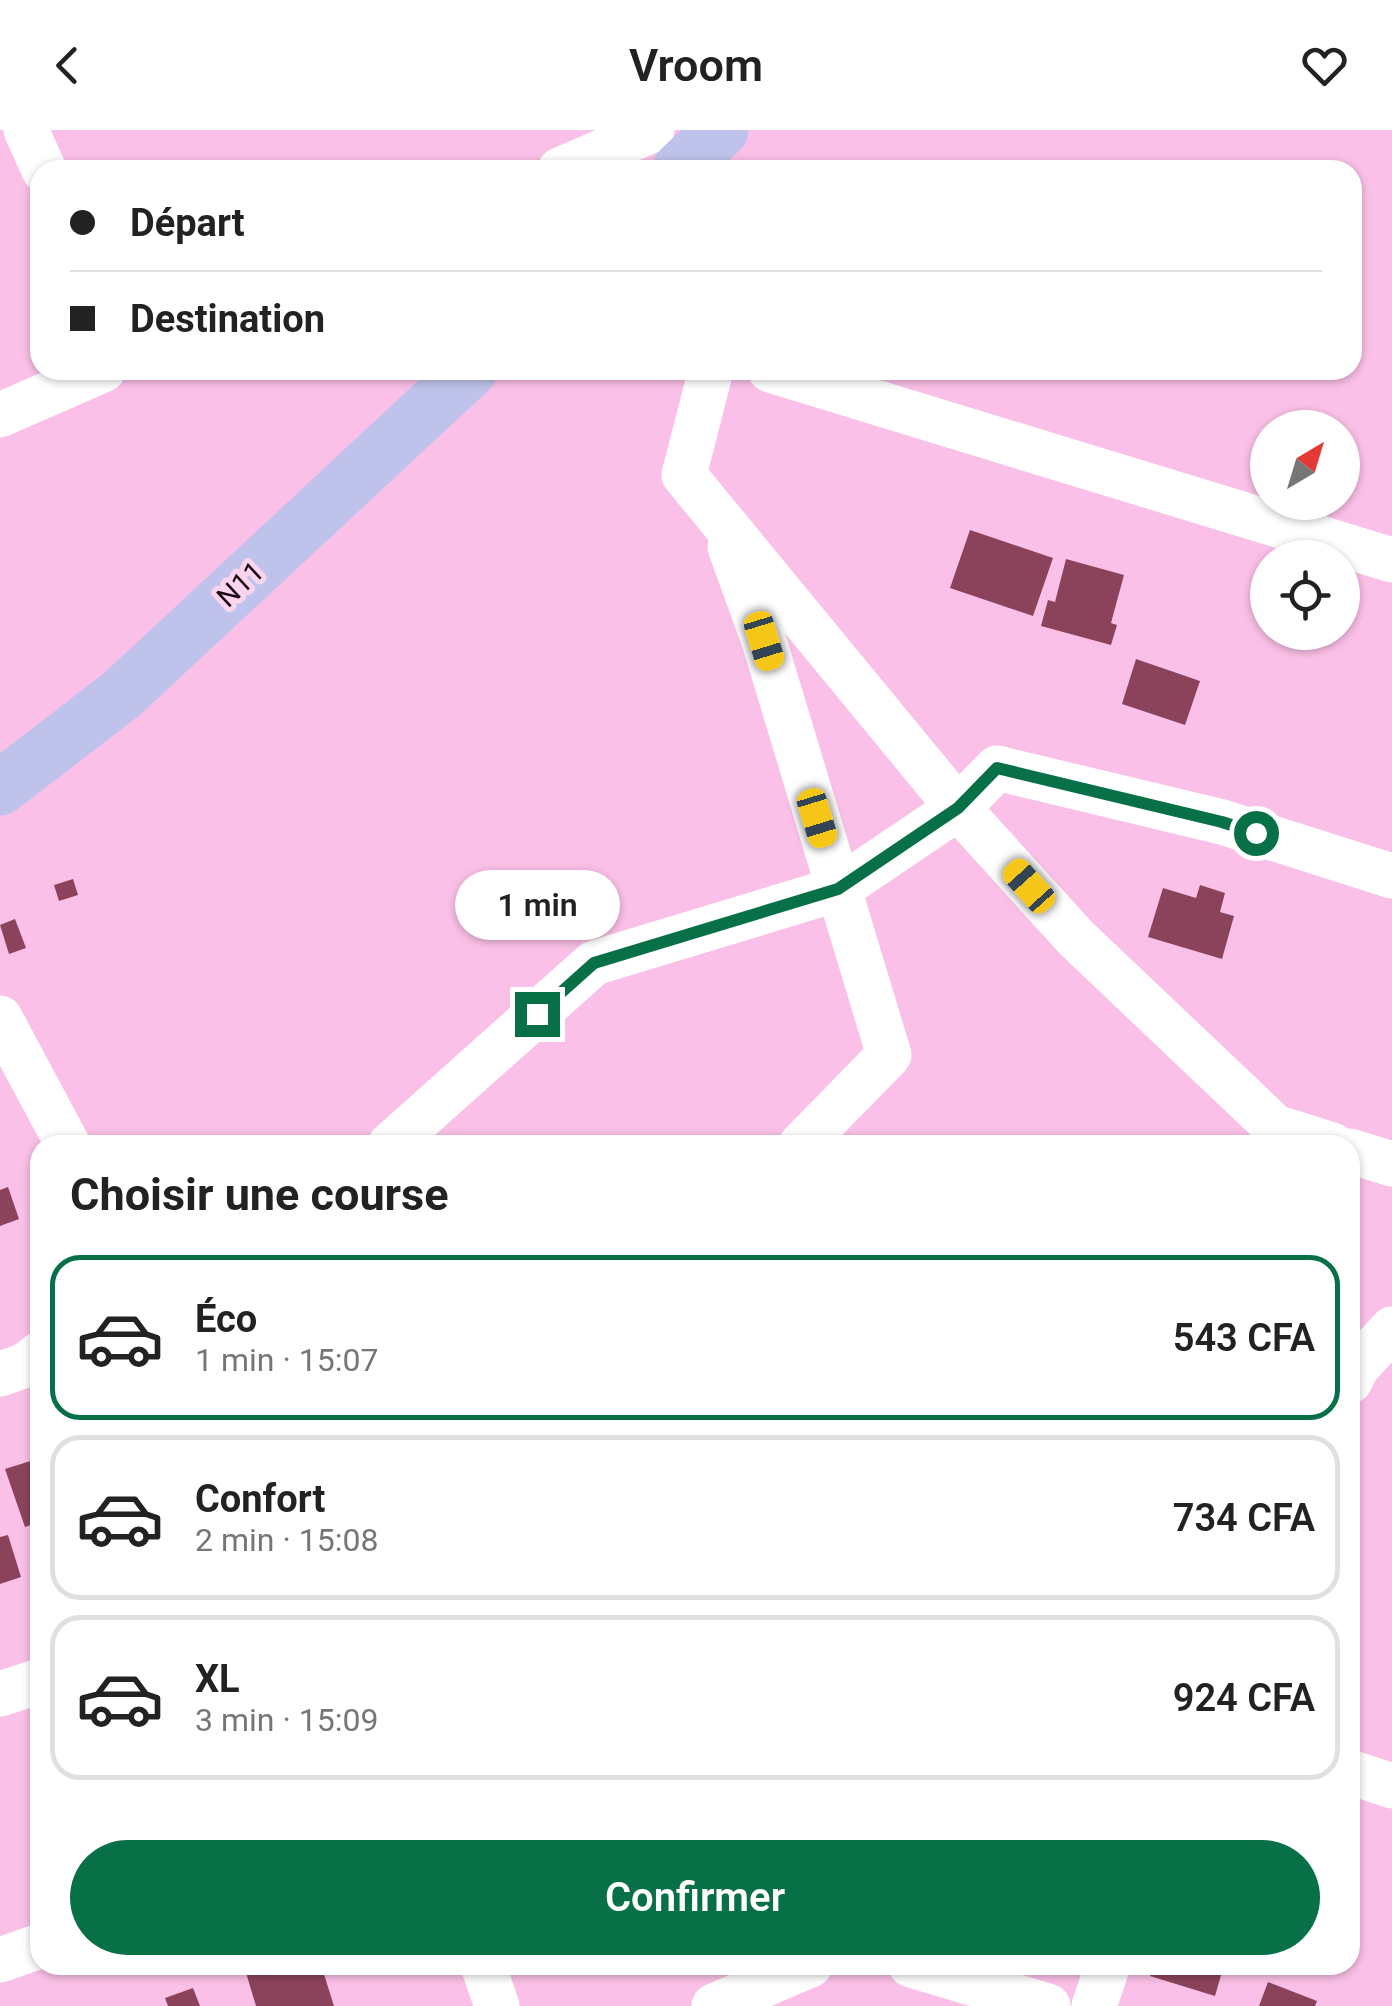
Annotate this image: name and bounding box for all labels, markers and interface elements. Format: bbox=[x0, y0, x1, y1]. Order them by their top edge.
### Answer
icon: back bbox=[40, 38, 95, 93]
icon: heart bbox=[1297, 38, 1352, 93]
text: Vroom bbox=[629, 39, 763, 92]
text: Départ bbox=[130, 201, 245, 245]
text: Destination bbox=[130, 297, 325, 341]
north arrow bbox=[1250, 410, 1360, 520]
map controls bbox=[1250, 410, 1360, 650]
button: locate bbox=[1250, 540, 1360, 650]
street label: N11 bbox=[210, 555, 270, 614]
car bbox=[741, 608, 787, 674]
car bbox=[794, 785, 840, 851]
route start bbox=[1234, 811, 1279, 856]
car bbox=[998, 854, 1060, 918]
callout: 1 min bbox=[454, 869, 620, 939]
text: 1 min bbox=[497, 886, 578, 924]
route end bbox=[515, 992, 560, 1037]
text: Choisir une course bbox=[70, 1168, 449, 1221]
icon: car bbox=[75, 1293, 165, 1383]
text: Éco bbox=[195, 1297, 257, 1341]
text: 543 CFA bbox=[1173, 1316, 1315, 1360]
text: 1 min · 15:07 bbox=[195, 1341, 378, 1379]
icon: car bbox=[75, 1473, 165, 1563]
text: Confort bbox=[195, 1477, 325, 1521]
text: 734 CFA bbox=[1173, 1496, 1315, 1540]
text: 2 min · 15:08 bbox=[195, 1521, 378, 1559]
icon: car bbox=[75, 1653, 165, 1743]
text: XL bbox=[195, 1657, 240, 1701]
text: 924 CFA bbox=[1173, 1676, 1315, 1720]
text: 3 min · 15:09 bbox=[195, 1701, 378, 1739]
button: Confirmer bbox=[70, 1840, 1320, 1955]

